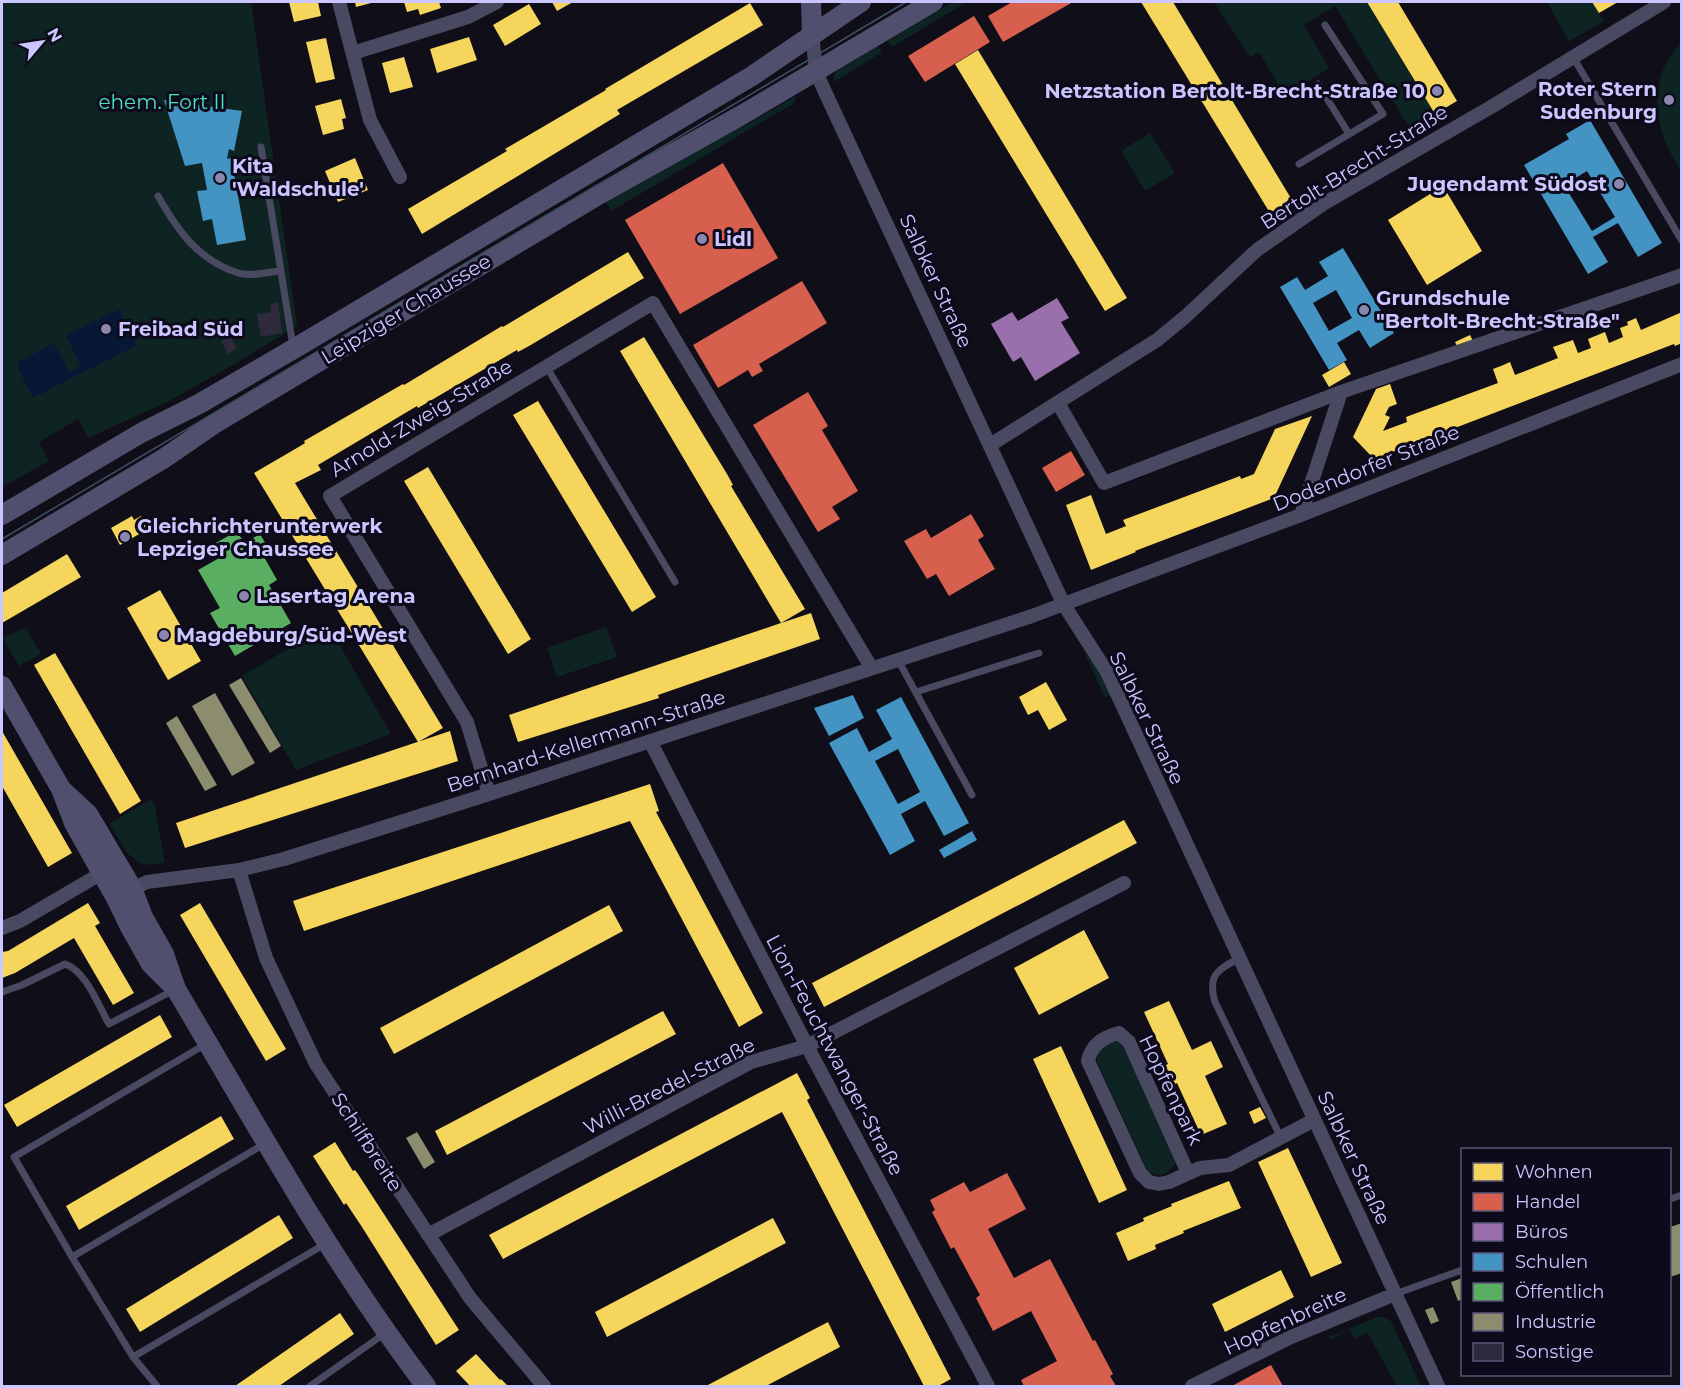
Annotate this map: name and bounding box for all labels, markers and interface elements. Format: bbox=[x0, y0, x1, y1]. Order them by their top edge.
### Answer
north arrow bbox=[12, 12, 72, 72]
text: N bbox=[43, 25, 66, 45]
place label: Roter Stern Sudenburg bbox=[1538, 77, 1657, 124]
place label: Netzstation Bertolt-Brecht-Straße 10 bbox=[1044, 79, 1425, 103]
marker: Netzstation Bertolt-Brecht-Straße 10 bbox=[1430, 84, 1444, 98]
park label: ehem. Fort II bbox=[99, 90, 226, 114]
marker: Roter Stern Sudenburg bbox=[1662, 93, 1676, 107]
street label: Bertolt-Brecht-Straße bbox=[1256, 100, 1452, 234]
place label: Kita 'Waldschule' bbox=[232, 154, 364, 201]
marker: Kita 'Waldschule' bbox=[213, 171, 227, 185]
place label: Jugendamt Südost bbox=[1407, 172, 1607, 196]
marker: Jugendamt Südost bbox=[1612, 177, 1626, 191]
street label: Salbker Straße bbox=[895, 210, 977, 352]
place label: Lidl bbox=[714, 227, 752, 251]
marker: Lidl bbox=[695, 232, 709, 246]
street label: Leipziger Chaussee bbox=[317, 249, 495, 369]
place label: Grundschule "Bertolt-Brecht-Straße" bbox=[1376, 286, 1620, 333]
marker: Grundschule "Bertolt-Brecht-Straße" bbox=[1357, 303, 1371, 317]
place label: Freibad Süd bbox=[118, 317, 244, 341]
marker: Freibad Süd bbox=[99, 322, 113, 336]
street label: Arnold-Zweig-Straße bbox=[326, 354, 516, 482]
street label: Dodendorfer Straße bbox=[1269, 420, 1463, 516]
place label: Gleichrichterunterwerk Lepziger Chaussee bbox=[137, 514, 383, 561]
marker: Gleichrichterunterwerk Lepziger Chaussee bbox=[118, 530, 132, 544]
place label: Lasertag Arena bbox=[256, 584, 416, 608]
marker: Lasertag Arena bbox=[237, 589, 251, 603]
place label: Magdeburg/Süd-West bbox=[176, 623, 407, 647]
marker: Magdeburg/Süd-West bbox=[157, 628, 171, 642]
street label: Salbker Straße bbox=[1104, 648, 1190, 788]
street label: Bernhard-Kellermann-Straße bbox=[444, 685, 728, 797]
street label: Lion-Feuchtwanger-Straße bbox=[761, 930, 909, 1180]
street label: Hopfenpark bbox=[1134, 1031, 1208, 1149]
street label: Willi-Bredel-Straße bbox=[579, 1032, 759, 1140]
street label: Salbker Straße bbox=[1313, 1087, 1395, 1229]
street label: Schilfbreite bbox=[326, 1088, 408, 1196]
legend bbox=[1461, 1148, 1671, 1376]
text: Wohnen bbox=[1515, 1161, 1593, 1183]
text: Handel bbox=[1515, 1191, 1580, 1213]
text: Büros bbox=[1515, 1221, 1568, 1243]
text: Schulen bbox=[1515, 1251, 1588, 1273]
text: Öffentlich bbox=[1515, 1281, 1604, 1303]
street label: Hopfenbreite bbox=[1220, 1282, 1350, 1360]
text: Industrie bbox=[1515, 1311, 1596, 1333]
text: Sonstige bbox=[1515, 1341, 1594, 1363]

